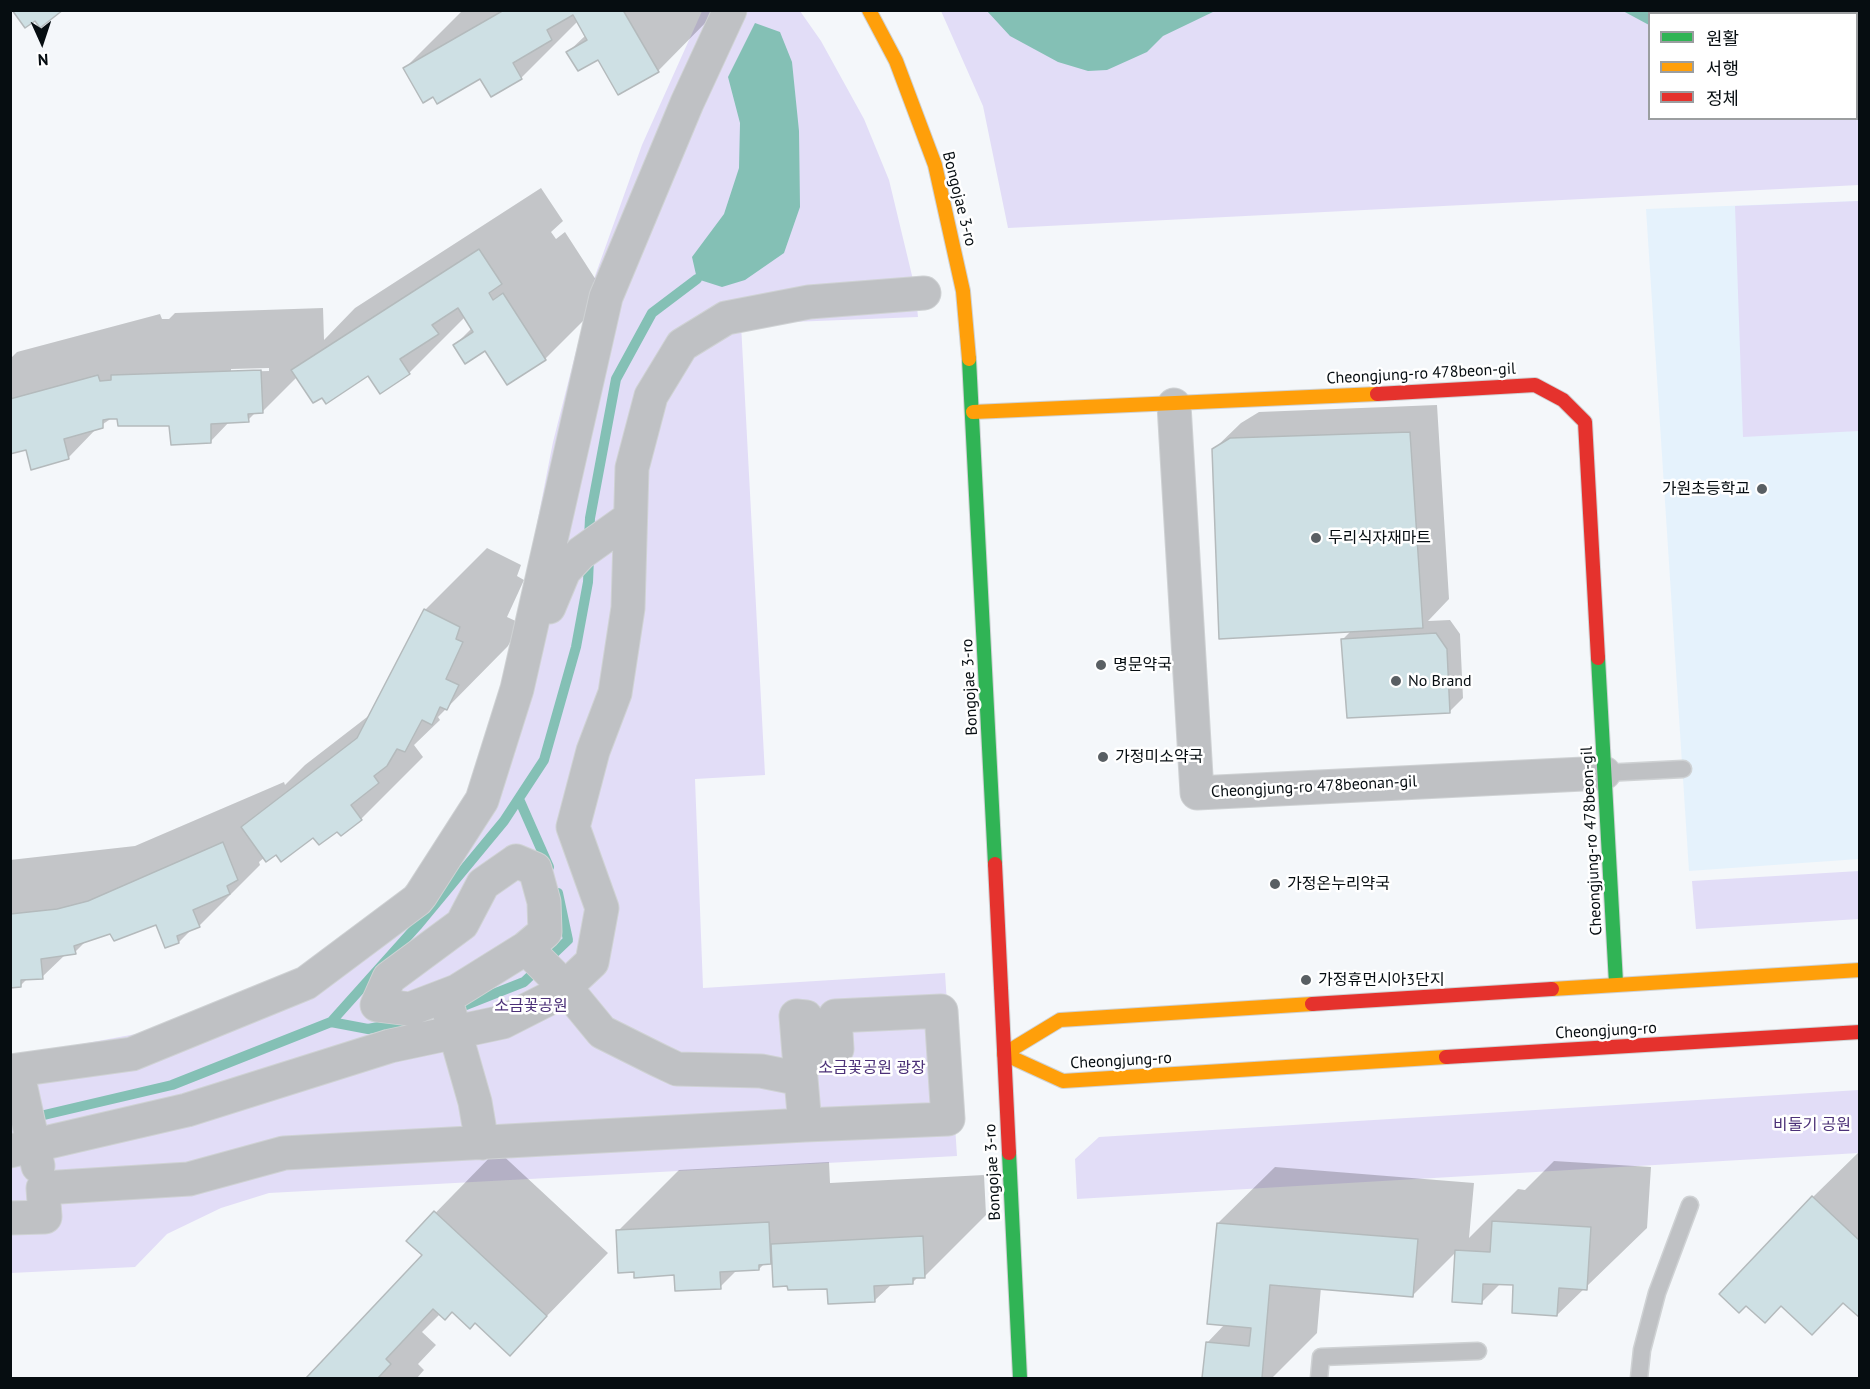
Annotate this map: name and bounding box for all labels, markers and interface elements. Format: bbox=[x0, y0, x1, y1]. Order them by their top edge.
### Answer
north arrow bbox=[12, 12, 72, 72]
legend bbox=[1648, 12, 1858, 120]
text: 원활 bbox=[1706, 27, 1739, 50]
text: N bbox=[37, 50, 49, 70]
text: 서행 bbox=[1706, 57, 1739, 80]
text: 정체 bbox=[1706, 87, 1739, 110]
street label: Bongojae 3-ro bbox=[938, 150, 980, 248]
street label: Cheongjung-ro 478beon-gil bbox=[1326, 359, 1516, 389]
place label: 가원초등학교 bbox=[1662, 479, 1750, 499]
marker: 가원초등학교 bbox=[1755, 482, 1769, 496]
place label: 두리식자재마트 bbox=[1328, 528, 1431, 548]
marker: 두리식자재마트 bbox=[1309, 531, 1323, 545]
street label: Bongojae 3-ro bbox=[958, 638, 982, 736]
place label: 명문약국 bbox=[1113, 655, 1172, 675]
marker: 명문약국 bbox=[1094, 658, 1108, 672]
place label: No Brand bbox=[1408, 671, 1472, 691]
marker: No Brand bbox=[1389, 674, 1403, 688]
street label: Cheongjung-ro 478beon-gil bbox=[1577, 746, 1607, 936]
place label: 가정미소약국 bbox=[1115, 747, 1203, 767]
marker: 가정미소약국 bbox=[1096, 750, 1110, 764]
street label: Cheongjung-ro 478beonan-gil bbox=[1211, 772, 1417, 802]
place label: 가정온누리약국 bbox=[1287, 874, 1390, 894]
marker: 가정온누리약국 bbox=[1268, 877, 1282, 891]
place label: 가정휴먼시아3단지 bbox=[1318, 970, 1444, 990]
marker: 가정휴먼시아3단지 bbox=[1299, 973, 1313, 987]
park label: 소금꽃공원 bbox=[494, 996, 568, 1016]
street label: Cheongjung-ro bbox=[1555, 1019, 1657, 1043]
street label: Cheongjung-ro bbox=[1070, 1049, 1172, 1073]
park label: 소금꽃공원 광장 bbox=[818, 1058, 926, 1078]
park label: 비둘기 공원 bbox=[1773, 1115, 1851, 1135]
street label: Bongojae 3-ro bbox=[981, 1123, 1005, 1221]

